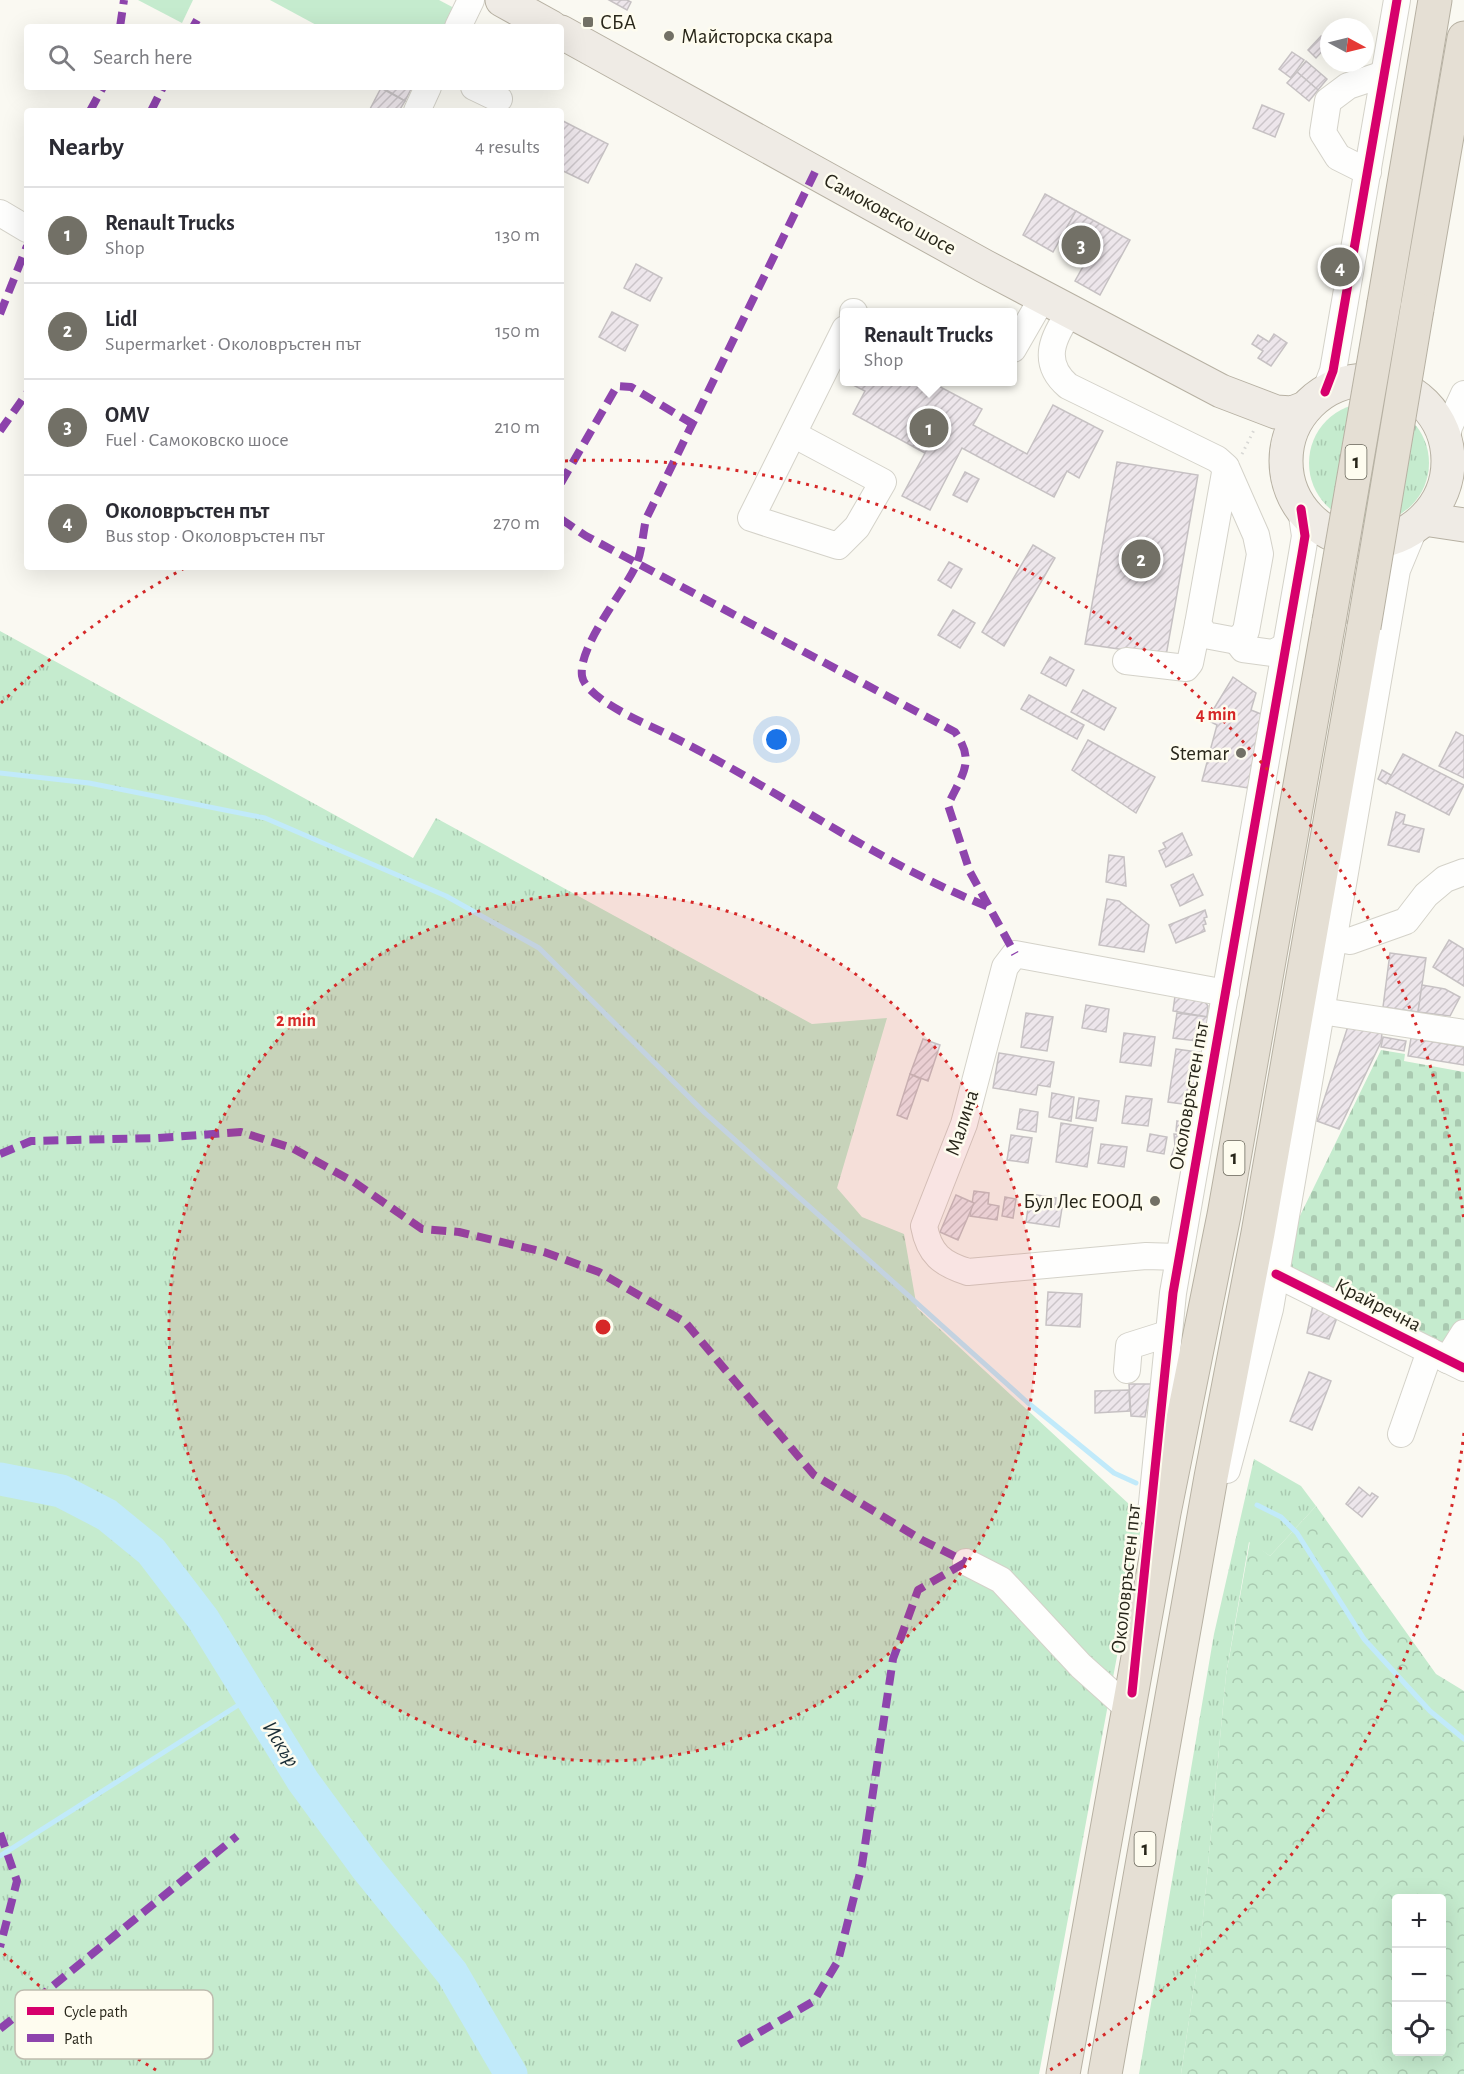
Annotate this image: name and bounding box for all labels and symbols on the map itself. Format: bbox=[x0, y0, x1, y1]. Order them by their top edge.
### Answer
place label: СБА bbox=[600, 12, 636, 33]
marker: СБА bbox=[581, 15, 595, 29]
north arrow bbox=[1320, 18, 1374, 72]
place label: Майсторска скара bbox=[681, 26, 834, 47]
marker: Майсторска скара bbox=[662, 29, 676, 43]
street label: Самоковско шосе bbox=[820, 169, 960, 259]
pin: 3 bbox=[1062, 222, 1100, 268]
pin: 4 bbox=[1320, 244, 1360, 290]
pin: 1 bbox=[910, 406, 948, 450]
road number: 1 bbox=[1346, 445, 1366, 479]
pin: 2 bbox=[1122, 536, 1160, 582]
text: 4 min bbox=[1196, 706, 1236, 724]
your location bbox=[762, 725, 791, 754]
place label: Stemar bbox=[1170, 743, 1229, 764]
marker: Stemar bbox=[1234, 746, 1248, 760]
text: 2 min bbox=[276, 1012, 316, 1030]
street label: Околовръстен път bbox=[1166, 1020, 1212, 1172]
street label: Малина bbox=[942, 1087, 983, 1159]
road number: 1 bbox=[1224, 1141, 1244, 1175]
place label: Бул Лес ЕООД bbox=[1023, 1191, 1143, 1212]
marker: Бул Лес ЕООД bbox=[1148, 1194, 1162, 1208]
street label: Крайречна bbox=[1331, 1274, 1425, 1336]
centre of rings bbox=[593, 1317, 613, 1337]
street label: Околовръстен път bbox=[1108, 1503, 1144, 1655]
water label: Искър bbox=[258, 1717, 303, 1771]
road number: 1 bbox=[1134, 1832, 1156, 1866]
legend bbox=[15, 1990, 213, 2059]
text: Cycle path bbox=[64, 2004, 128, 2021]
text: Path bbox=[64, 2031, 93, 2047]

